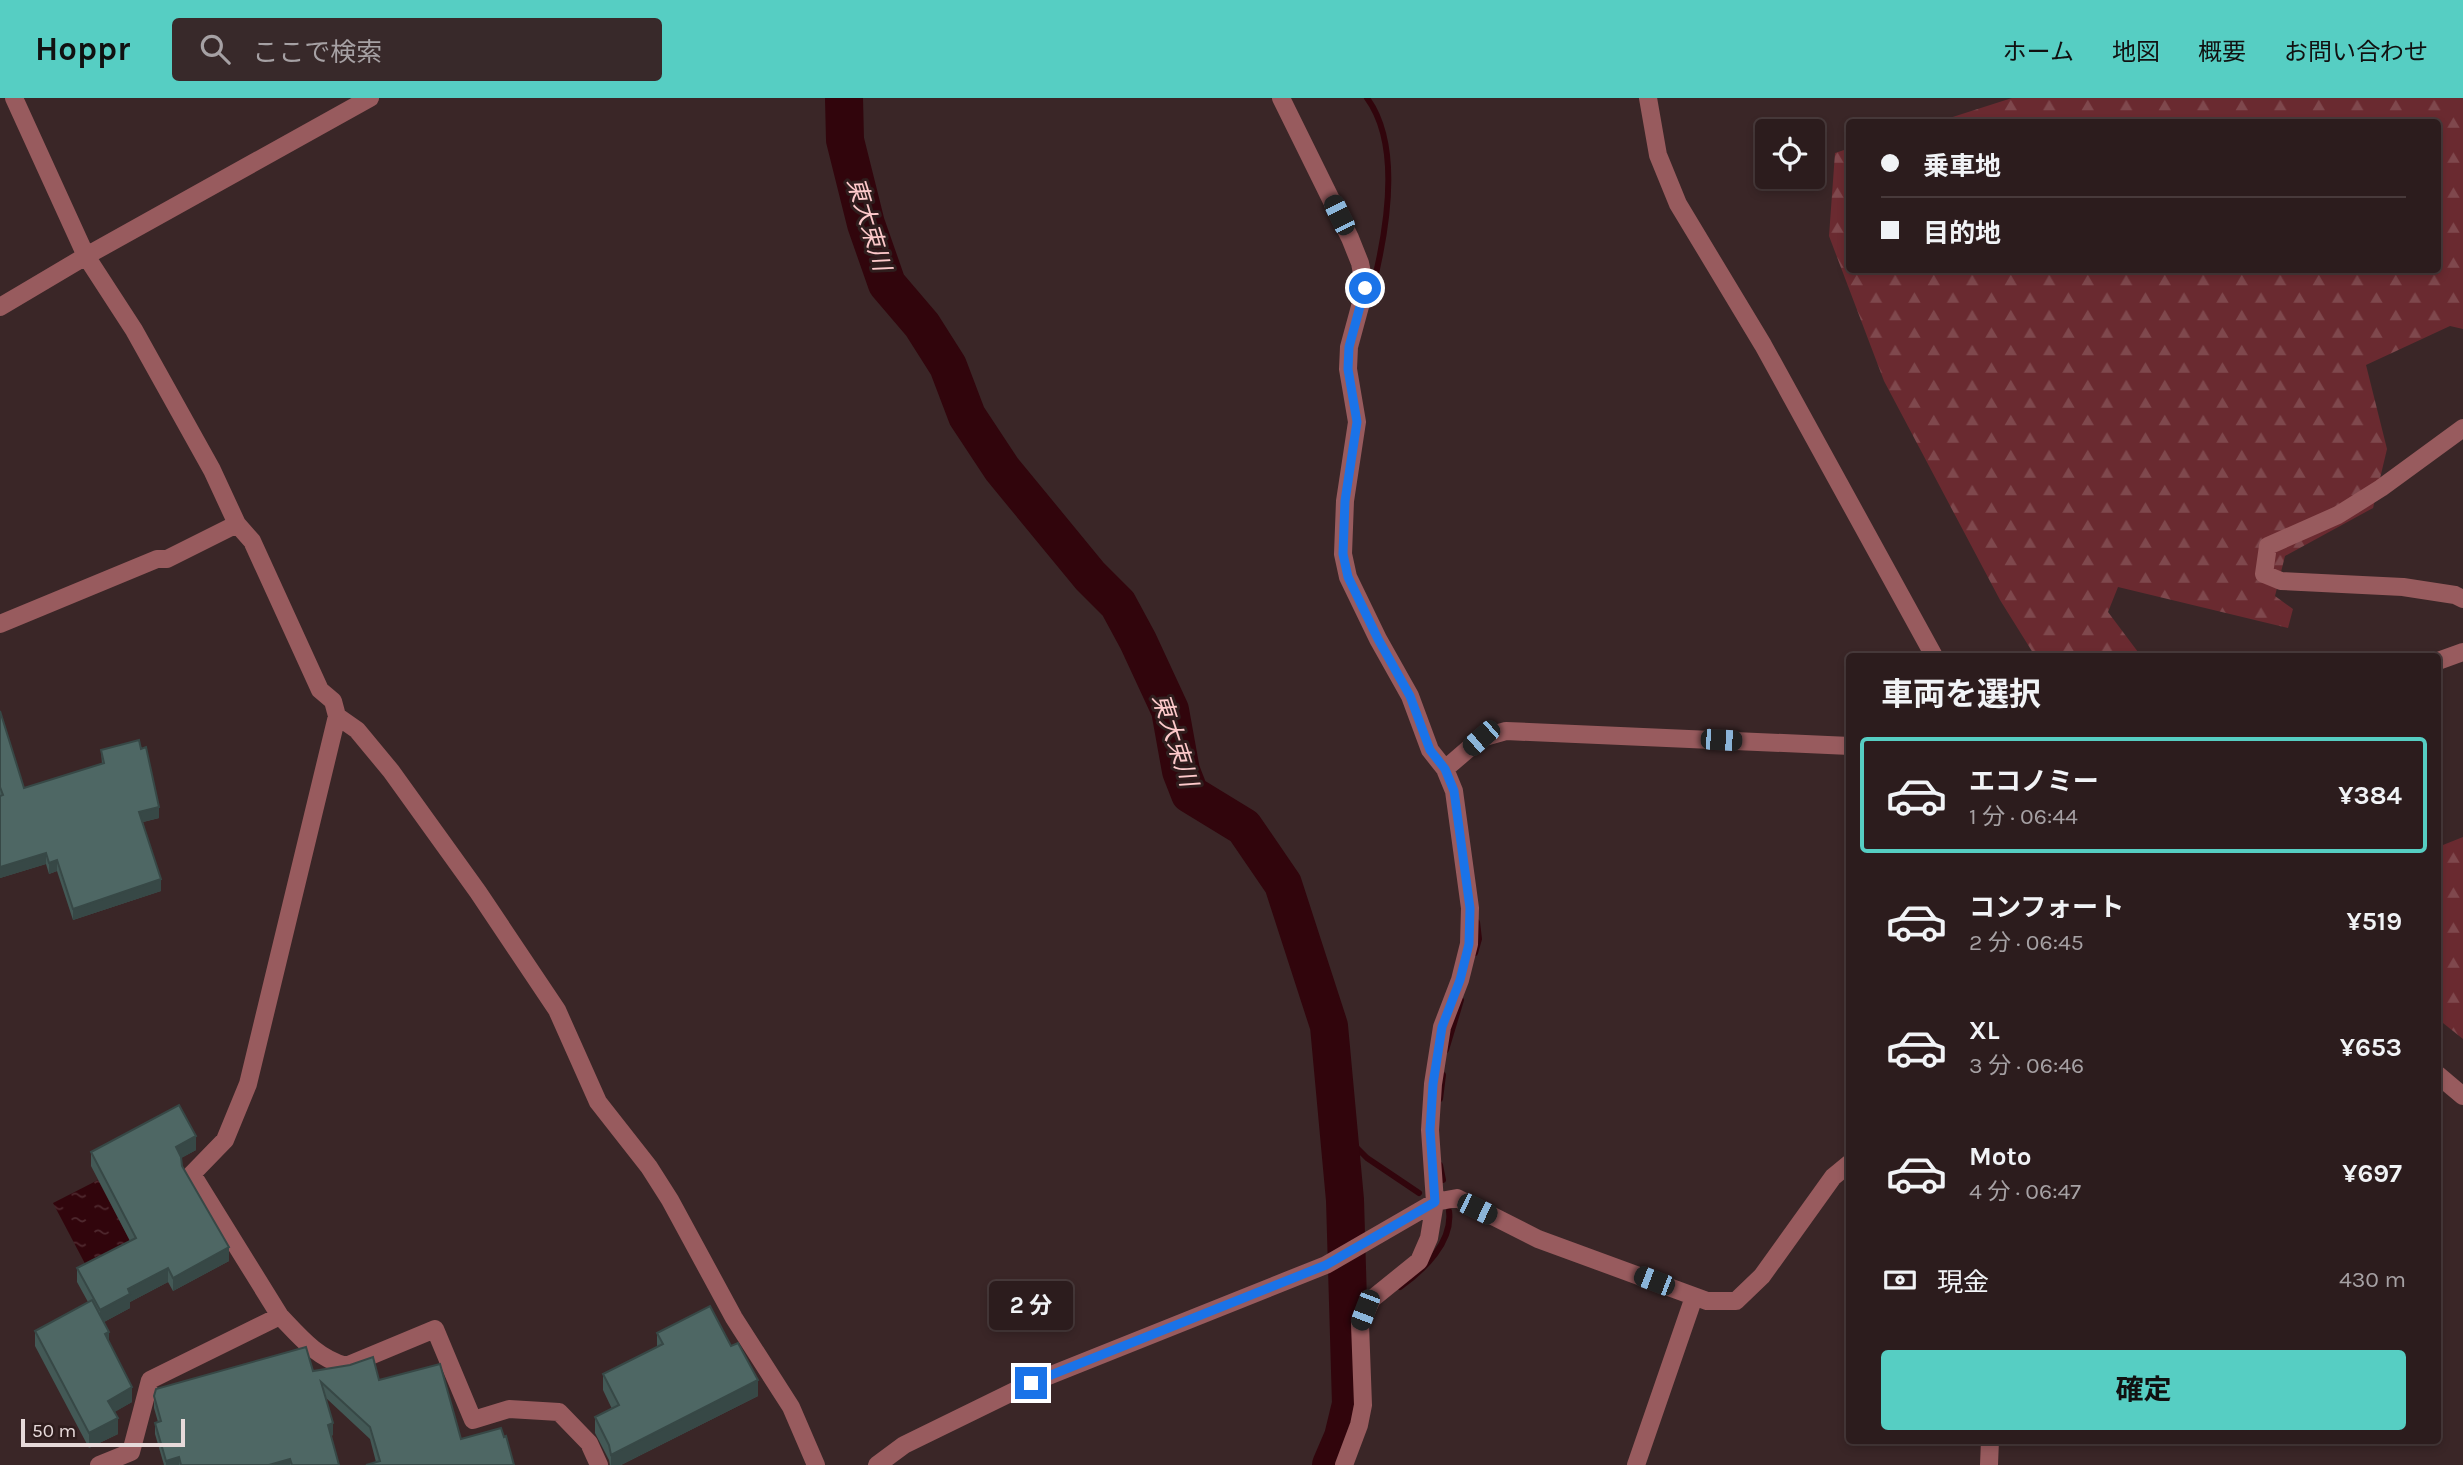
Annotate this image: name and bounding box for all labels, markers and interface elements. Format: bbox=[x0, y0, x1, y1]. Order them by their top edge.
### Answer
search box bbox=[172, 18, 662, 81]
text: Hoppr bbox=[35, 30, 130, 68]
icon: search bbox=[196, 30, 234, 68]
text: ここで検索 bbox=[252, 37, 382, 68]
text: ホーム bbox=[2003, 38, 2074, 66]
text: 地図 bbox=[2112, 38, 2160, 66]
text: 概要 bbox=[2198, 38, 2246, 66]
text: お問い合わせ bbox=[2284, 38, 2428, 66]
map controls bbox=[1755, 119, 1825, 189]
button: locate bbox=[1755, 119, 1825, 189]
text: 乗車地 bbox=[1923, 151, 2001, 182]
water label: 東大束川 bbox=[842, 174, 897, 277]
car bbox=[1321, 192, 1358, 238]
text: 目的地 bbox=[1923, 218, 2001, 249]
route start bbox=[1349, 272, 1381, 304]
text: 車両を選択 bbox=[1881, 676, 2041, 713]
water label: 東大束川 bbox=[1147, 690, 1204, 793]
car bbox=[1459, 716, 1504, 760]
car bbox=[1700, 728, 1743, 752]
icon: car bbox=[1885, 764, 1948, 827]
text: エコノミー bbox=[1969, 766, 2099, 797]
text: ¥384 bbox=[2338, 780, 2402, 811]
text: 1 分 · 06:44 bbox=[1969, 803, 2078, 830]
icon: car bbox=[1885, 890, 1948, 953]
text: コンフォート bbox=[1969, 892, 2124, 923]
text: ¥519 bbox=[2346, 906, 2402, 937]
text: 2 分 · 06:45 bbox=[1969, 929, 2084, 956]
text: XL bbox=[1969, 1015, 2000, 1046]
icon: car bbox=[1885, 1016, 1948, 1079]
text: ¥653 bbox=[2340, 1032, 2402, 1063]
text: 3 分 · 06:46 bbox=[1969, 1052, 2084, 1079]
text: Moto bbox=[1969, 1141, 2031, 1172]
icon: car bbox=[1885, 1142, 1948, 1205]
text: ¥697 bbox=[2342, 1158, 2402, 1189]
text: 4 分 · 06:47 bbox=[1969, 1178, 2081, 1205]
car bbox=[1454, 1190, 1501, 1228]
icon: cash bbox=[1881, 1261, 1919, 1299]
car bbox=[1631, 1264, 1678, 1298]
text: 430 m bbox=[2339, 1266, 2406, 1293]
text: 現金 bbox=[1937, 1267, 1989, 1298]
callout: 2 分 bbox=[989, 1282, 1073, 1330]
car bbox=[1348, 1287, 1383, 1333]
text: 2 分 bbox=[1010, 1292, 1052, 1319]
button: 確定 bbox=[1881, 1350, 2406, 1430]
route end bbox=[1015, 1367, 1047, 1399]
scale bar bbox=[21, 1416, 186, 1448]
text: 50 m bbox=[32, 1420, 76, 1442]

